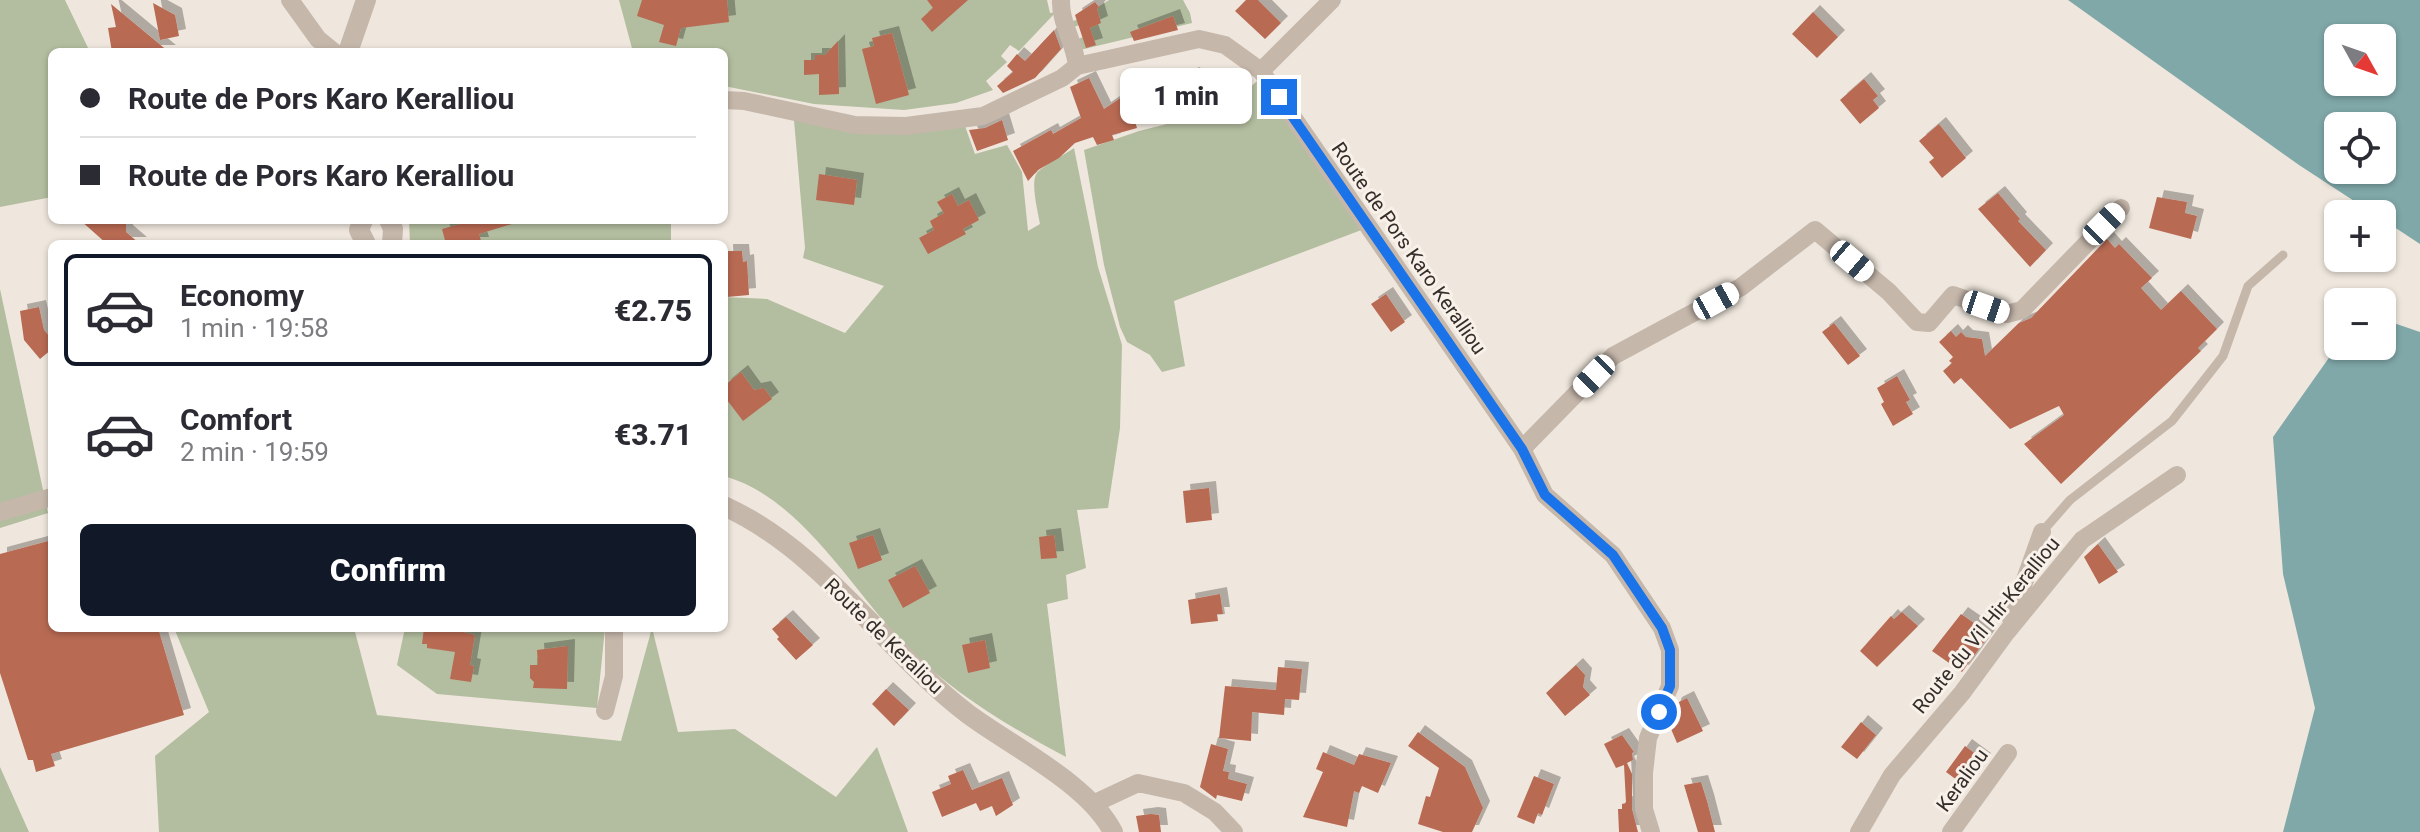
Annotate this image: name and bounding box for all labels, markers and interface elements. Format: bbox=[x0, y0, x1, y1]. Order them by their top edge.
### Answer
north arrow bbox=[2324, 24, 2396, 96]
map controls bbox=[2324, 24, 2396, 360]
callout: 1 min bbox=[1119, 69, 1251, 125]
route end bbox=[1261, 79, 1297, 115]
text: Route de Pors Karo Keralliou bbox=[128, 81, 514, 116]
text: 1 min bbox=[1153, 81, 1219, 111]
button: locate bbox=[2324, 112, 2396, 184]
street label: Route de Pors Karo Keralliou bbox=[1327, 137, 1491, 359]
text: Route de Pors Karo Keralliou bbox=[128, 158, 514, 193]
car bbox=[2079, 199, 2129, 249]
button: + bbox=[2324, 200, 2396, 272]
car bbox=[1826, 236, 1878, 286]
icon: car bbox=[84, 274, 156, 346]
text: Economy bbox=[180, 278, 304, 313]
car bbox=[1689, 279, 1743, 323]
car bbox=[1959, 288, 2013, 326]
button: − bbox=[2324, 288, 2396, 360]
text: €2.75 bbox=[614, 293, 692, 328]
text: 1 min · 19:58 bbox=[180, 313, 329, 343]
car bbox=[1569, 350, 1619, 402]
icon: car bbox=[84, 398, 156, 470]
text: Comfort bbox=[180, 402, 292, 437]
text: €3.71 bbox=[614, 417, 692, 452]
text: 2 min · 19:59 bbox=[180, 437, 329, 467]
button: Confirm bbox=[80, 524, 696, 616]
street label: Route du Vil Hir-Keralliou bbox=[1907, 532, 2065, 718]
street label: Route de Keraliou bbox=[820, 573, 948, 699]
route start bbox=[1641, 694, 1677, 730]
street label: Keraliou bbox=[1931, 744, 1993, 816]

